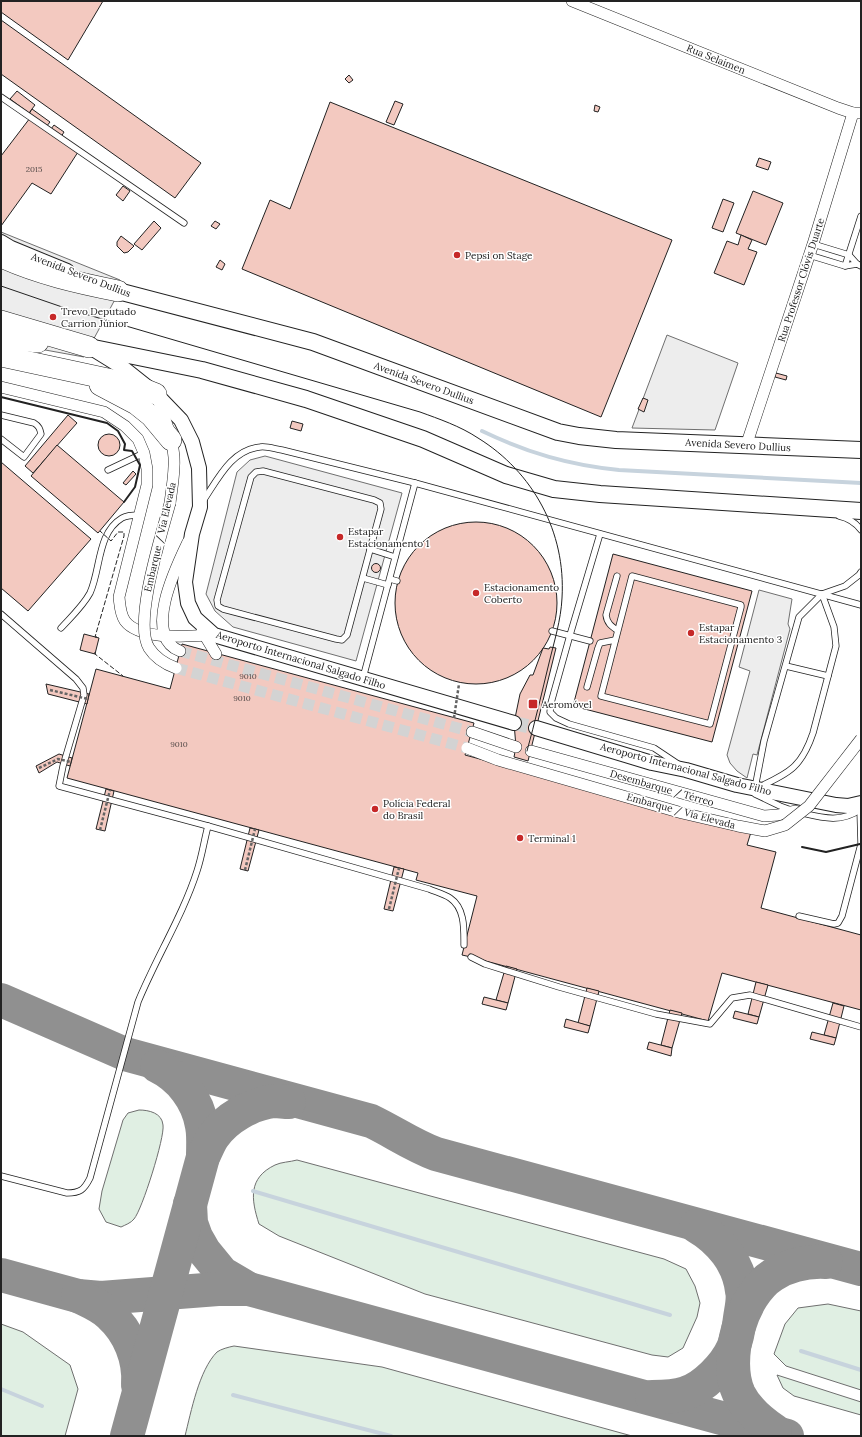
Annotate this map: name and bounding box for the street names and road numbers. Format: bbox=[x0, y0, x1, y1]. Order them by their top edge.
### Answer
street label: Rua Selaimen bbox=[685, 41, 747, 77]
street label: Rua Professor Clóvis Duarte bbox=[775, 216, 827, 344]
street label: Avenida Severo Dullius bbox=[28, 250, 133, 300]
street label: Avenida Severo Dullius bbox=[371, 358, 476, 407]
street label: Avenida Severo Dullius bbox=[684, 436, 791, 454]
street label: Embarque / Via Elevada bbox=[141, 481, 179, 593]
street label: Aeroporto Internacional Salgado Filho bbox=[214, 628, 387, 692]
street label: Aeroporto Internacional Salgado Filho bbox=[598, 740, 773, 798]
street label: Desembarque / Térreo bbox=[609, 767, 716, 809]
street label: Embarque / Via Elevada bbox=[625, 790, 737, 832]

